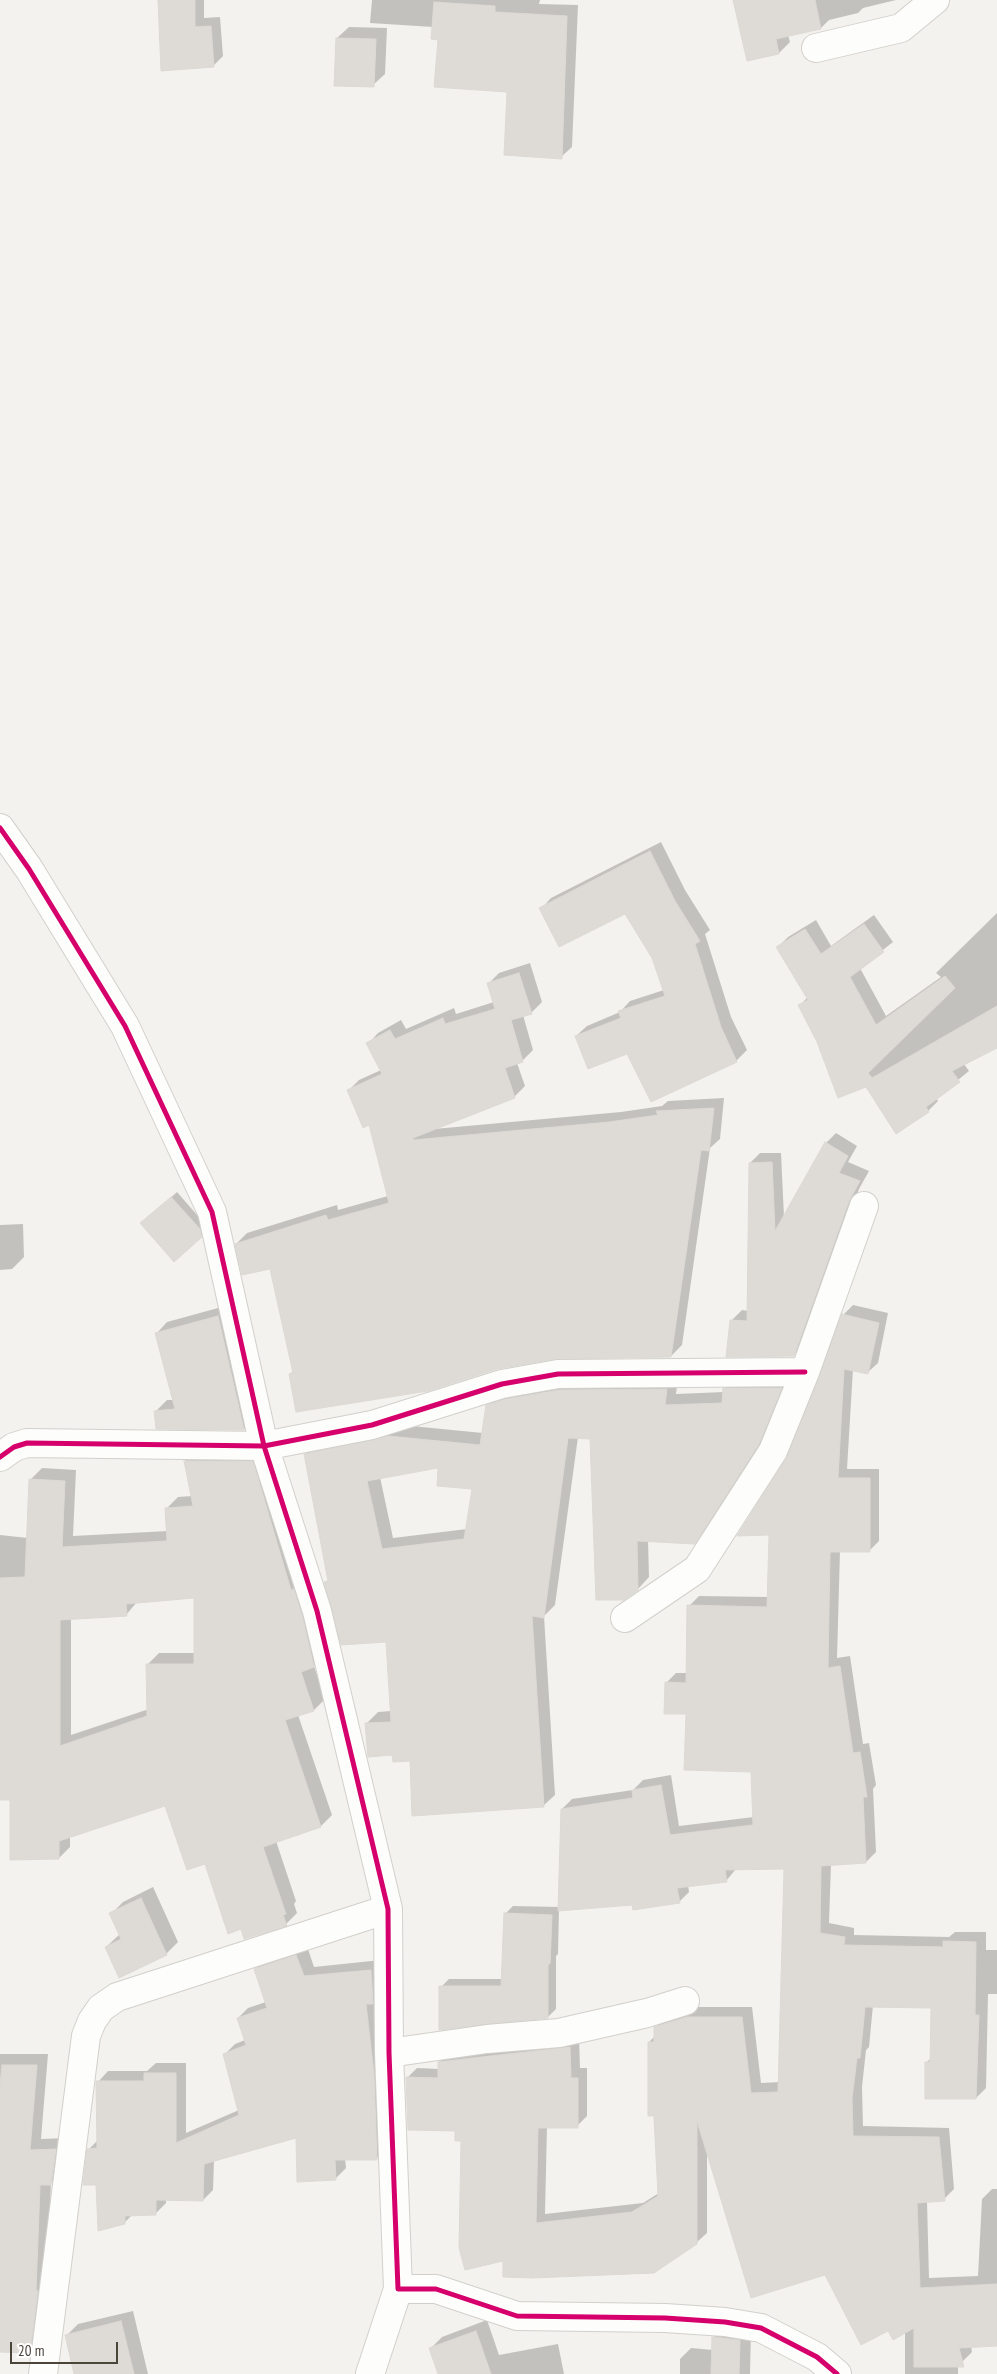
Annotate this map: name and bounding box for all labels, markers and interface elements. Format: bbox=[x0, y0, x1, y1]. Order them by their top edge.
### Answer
scale bar bbox=[12, 2332, 120, 2364]
text: 20 m bbox=[18, 2341, 44, 2360]

